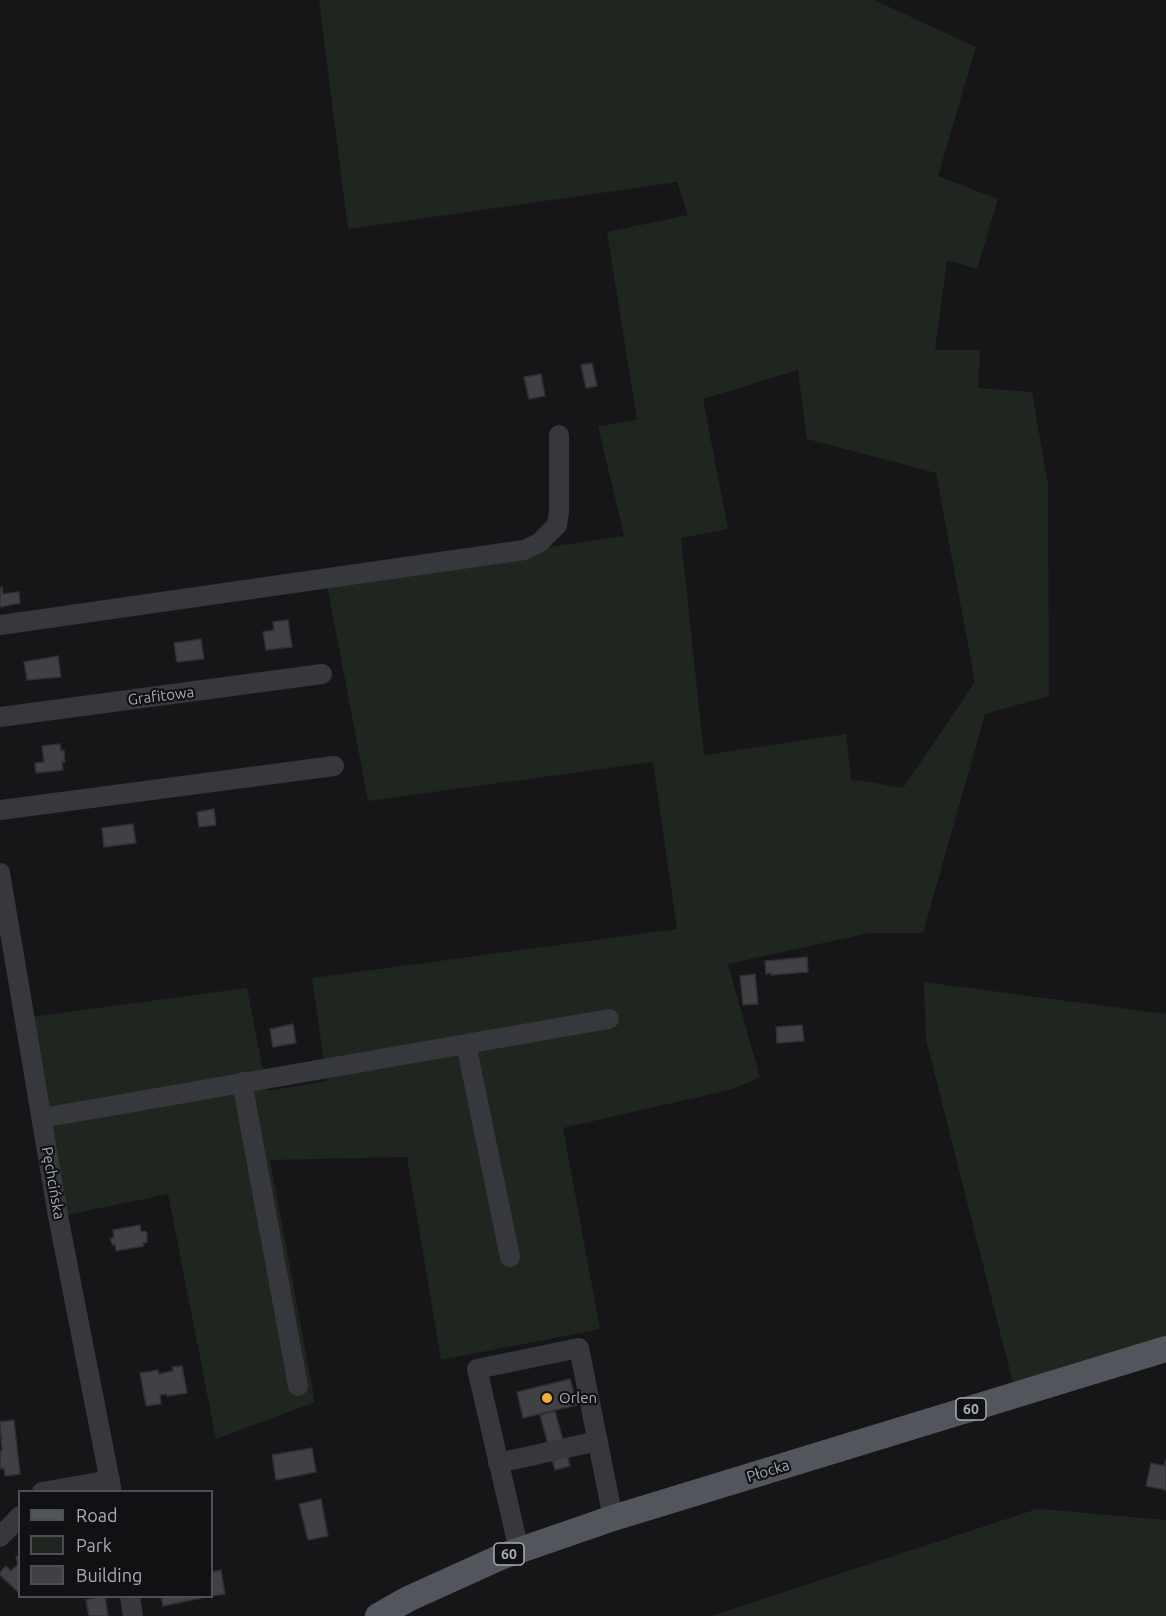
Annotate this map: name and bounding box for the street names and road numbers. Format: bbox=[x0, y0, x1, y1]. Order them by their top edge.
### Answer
street label: Grafitowa bbox=[127, 683, 195, 709]
street label: Pęchcińska bbox=[38, 1145, 68, 1221]
road number: 60 bbox=[956, 1398, 986, 1420]
street label: Płocka bbox=[744, 1456, 792, 1486]
road number: 60 bbox=[494, 1543, 524, 1565]

